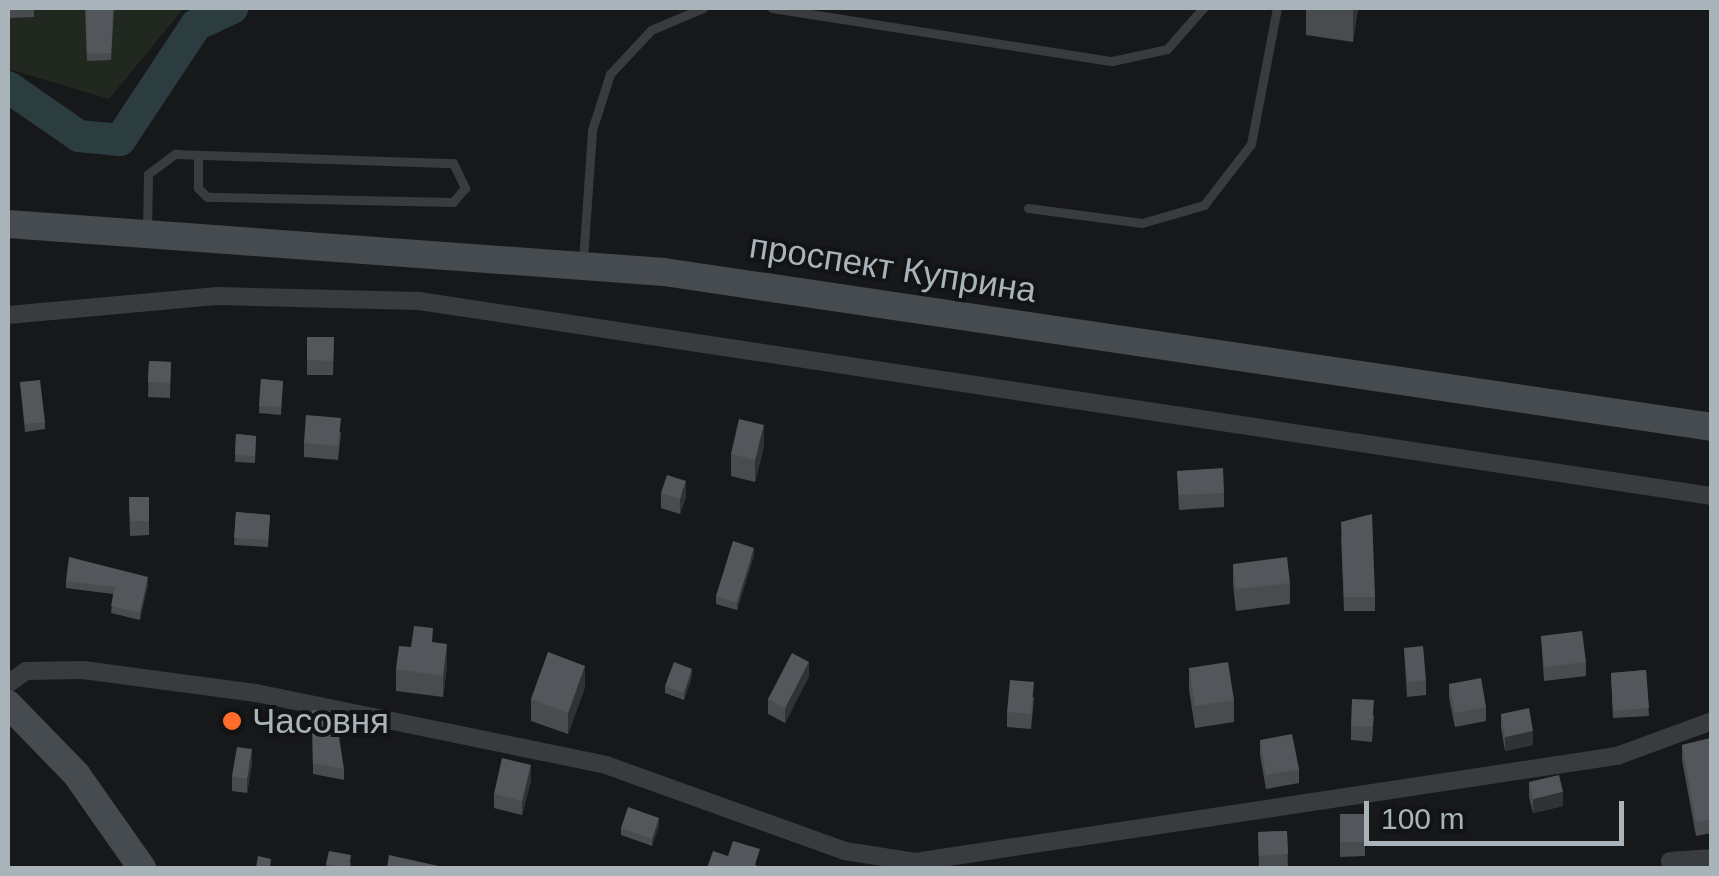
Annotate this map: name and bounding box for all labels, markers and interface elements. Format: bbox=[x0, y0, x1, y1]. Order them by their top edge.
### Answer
street label: проспект Куприна bbox=[747, 225, 1039, 311]
place label: Часовня bbox=[252, 700, 389, 742]
marker: Часовня bbox=[221, 710, 243, 732]
scale bar bbox=[1369, 781, 1629, 843]
text: 100 m bbox=[1381, 802, 1464, 835]

